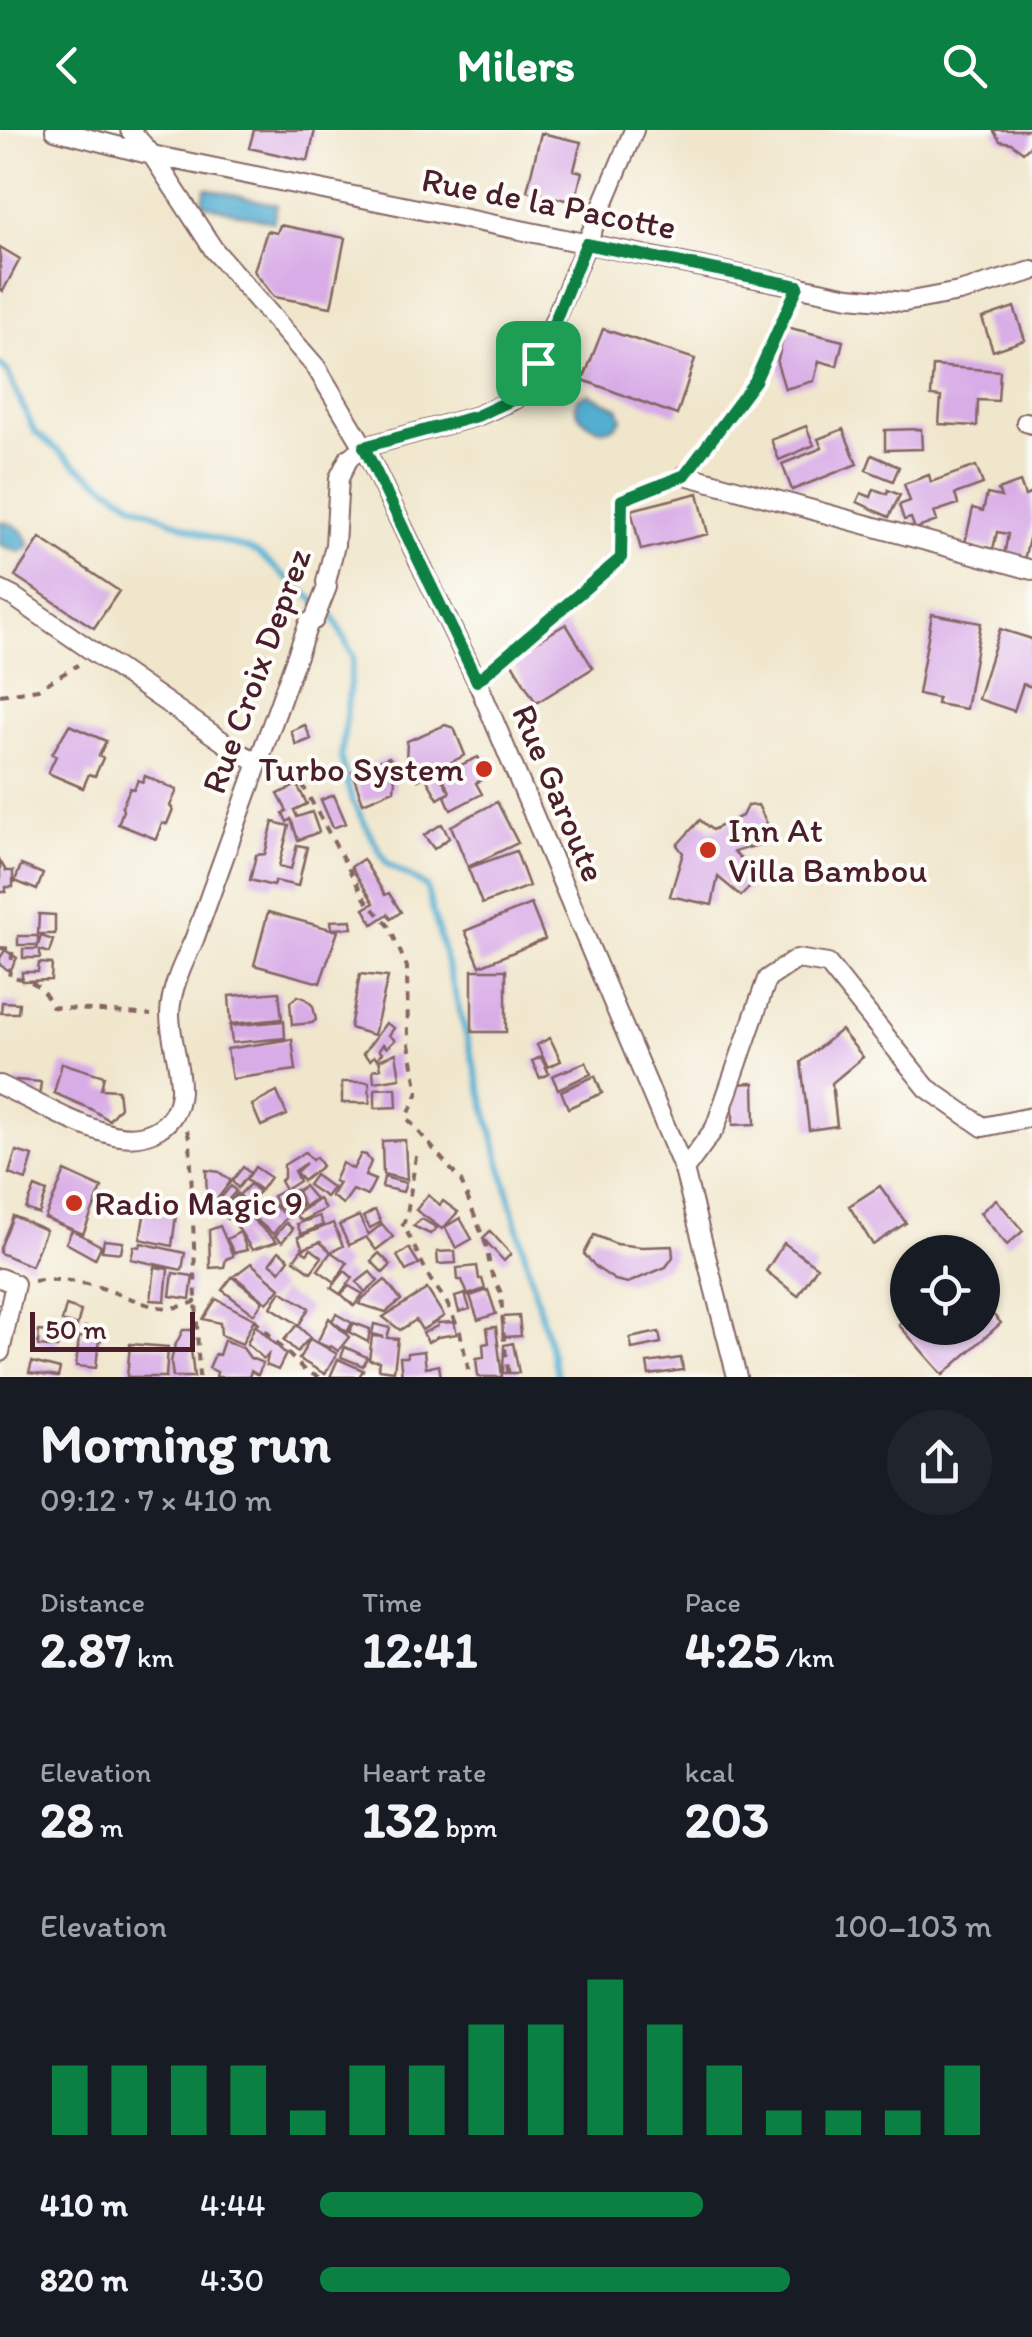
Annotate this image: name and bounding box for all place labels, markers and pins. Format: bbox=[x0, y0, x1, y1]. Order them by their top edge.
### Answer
pin bbox=[496, 321, 581, 406]
place label: Turbo System bbox=[259, 748, 464, 790]
marker: Turbo System bbox=[473, 758, 495, 780]
place label: Inn At Villa Bambou bbox=[728, 809, 927, 891]
marker: Inn At Villa Bambou bbox=[697, 839, 719, 861]
place label: Radio Magic 9 bbox=[94, 1182, 303, 1224]
marker: Radio Magic 9 bbox=[63, 1192, 85, 1214]

